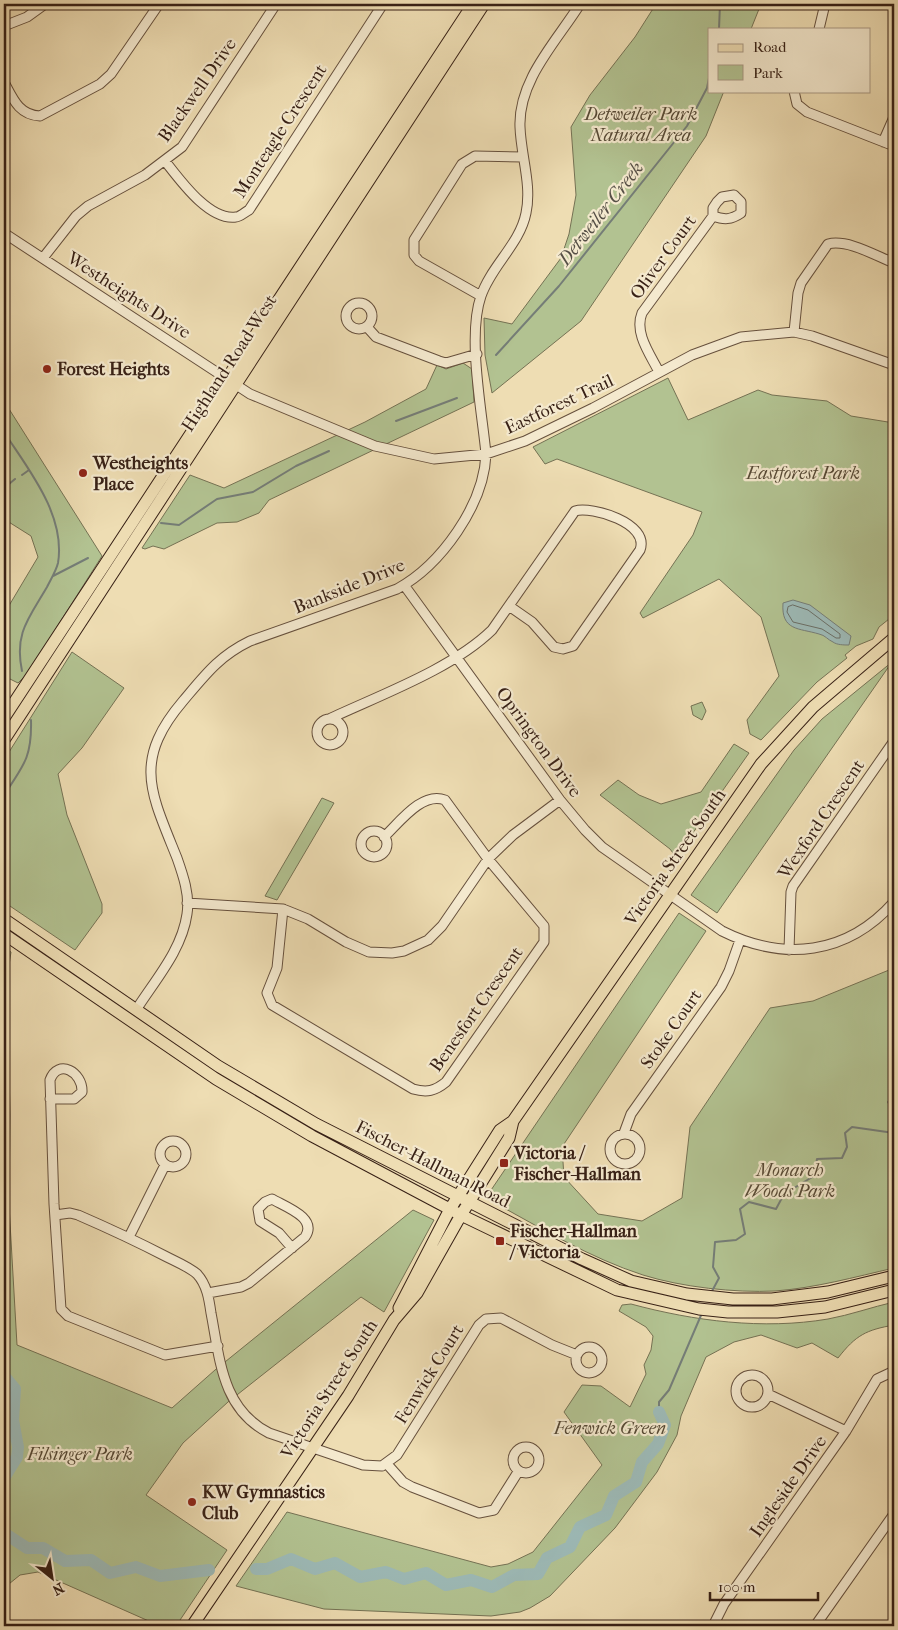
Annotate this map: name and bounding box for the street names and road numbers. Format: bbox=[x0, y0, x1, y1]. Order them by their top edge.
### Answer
street label: Blackwell Drive bbox=[154, 34, 241, 146]
street label: Monteagle Crescent bbox=[229, 60, 332, 202]
street label: Oliver Court bbox=[626, 211, 701, 303]
street label: Westheights Drive bbox=[62, 247, 195, 343]
street label: Highland Road West bbox=[177, 290, 282, 436]
street label: Eastforest Trail bbox=[501, 370, 617, 439]
street label: Bankside Drive bbox=[291, 555, 408, 618]
street label: Oprington Drive bbox=[492, 683, 586, 802]
street label: Wexford Crescent bbox=[773, 755, 869, 884]
street label: Victoria Street South bbox=[620, 785, 730, 930]
street label: Benesfort Crescent bbox=[425, 942, 528, 1076]
street label: Stoke Court bbox=[636, 985, 707, 1073]
street label: Fischer-Hallman Road bbox=[352, 1116, 514, 1213]
street label: Victoria Street South bbox=[276, 1316, 382, 1464]
street label: Fenwick Court bbox=[390, 1320, 469, 1428]
street label: Ingleside Drive bbox=[746, 1431, 831, 1541]

